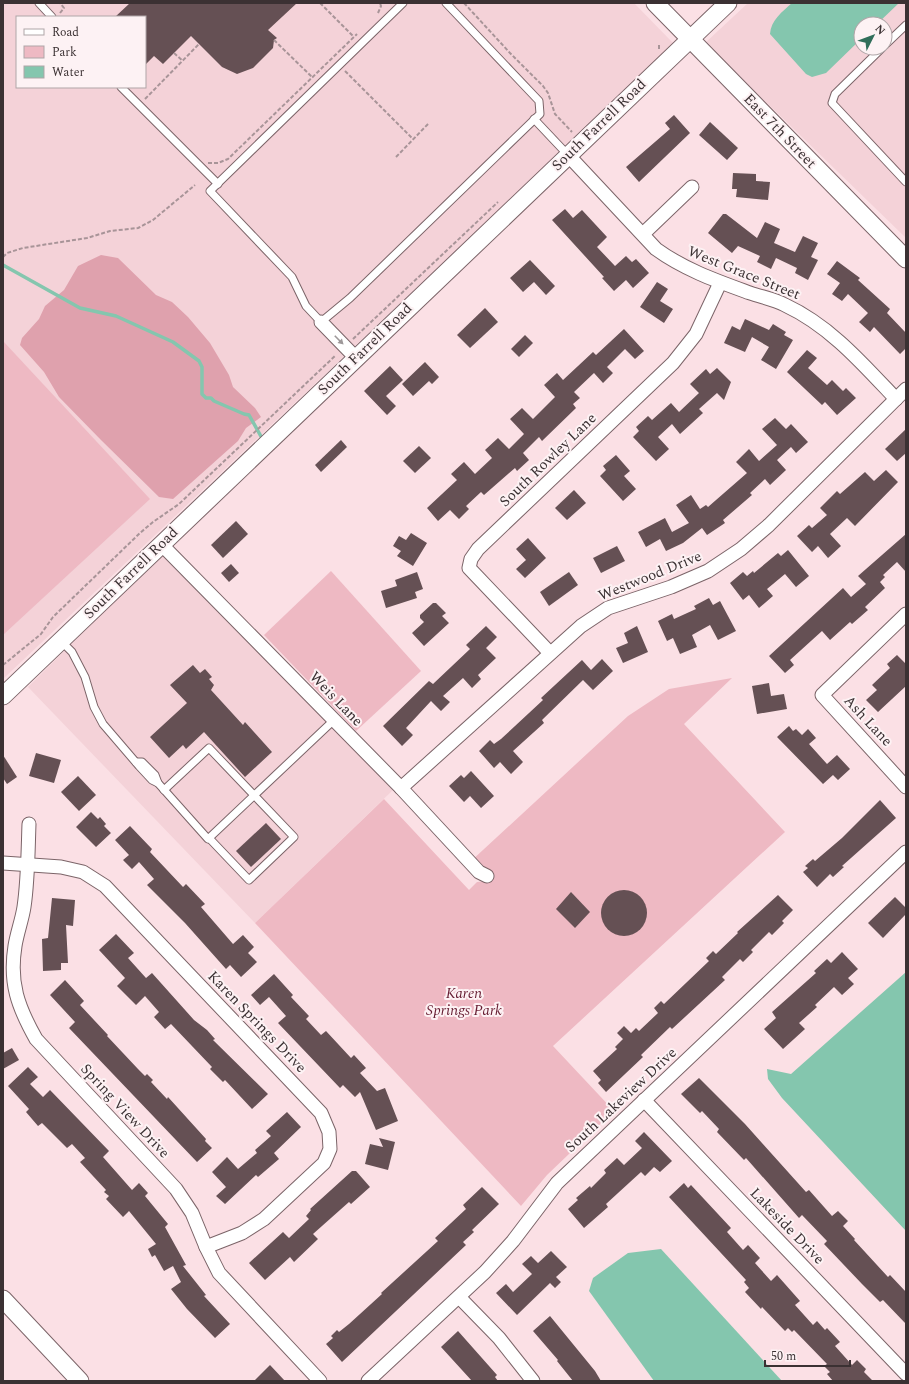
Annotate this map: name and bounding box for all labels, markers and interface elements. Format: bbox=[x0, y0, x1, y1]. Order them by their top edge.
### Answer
legend bbox=[16, 16, 146, 88]
north arrow bbox=[853, 16, 893, 56]
text: N bbox=[871, 21, 889, 39]
text: Road bbox=[52, 23, 79, 42]
text: Park bbox=[52, 43, 77, 62]
text: Water bbox=[52, 63, 84, 82]
street label: South Farrell Road bbox=[546, 74, 652, 176]
street label: East 7th Street bbox=[738, 88, 822, 174]
street label: West Grace Street bbox=[684, 240, 804, 306]
street label: South Farrell Road bbox=[312, 298, 418, 400]
one-way arrow bbox=[334, 335, 344, 345]
street label: South Rowley Lane bbox=[494, 408, 602, 512]
street label: South Farrell Road bbox=[78, 522, 184, 624]
street label: Westwood Drive bbox=[595, 545, 705, 607]
street label: Weis Lane bbox=[304, 666, 368, 732]
street label: Ash Lane bbox=[838, 690, 898, 752]
street label: Karen Springs Drive bbox=[202, 966, 312, 1078]
park label: Karen Springs Park bbox=[426, 982, 502, 1022]
street label: South Lakeview Drive bbox=[560, 1042, 682, 1158]
street label: Spring View Drive bbox=[75, 1058, 175, 1164]
street label: Lakeside Drive bbox=[744, 1182, 830, 1270]
scale bar bbox=[765, 1342, 850, 1368]
text: 50 m bbox=[771, 1347, 796, 1366]

